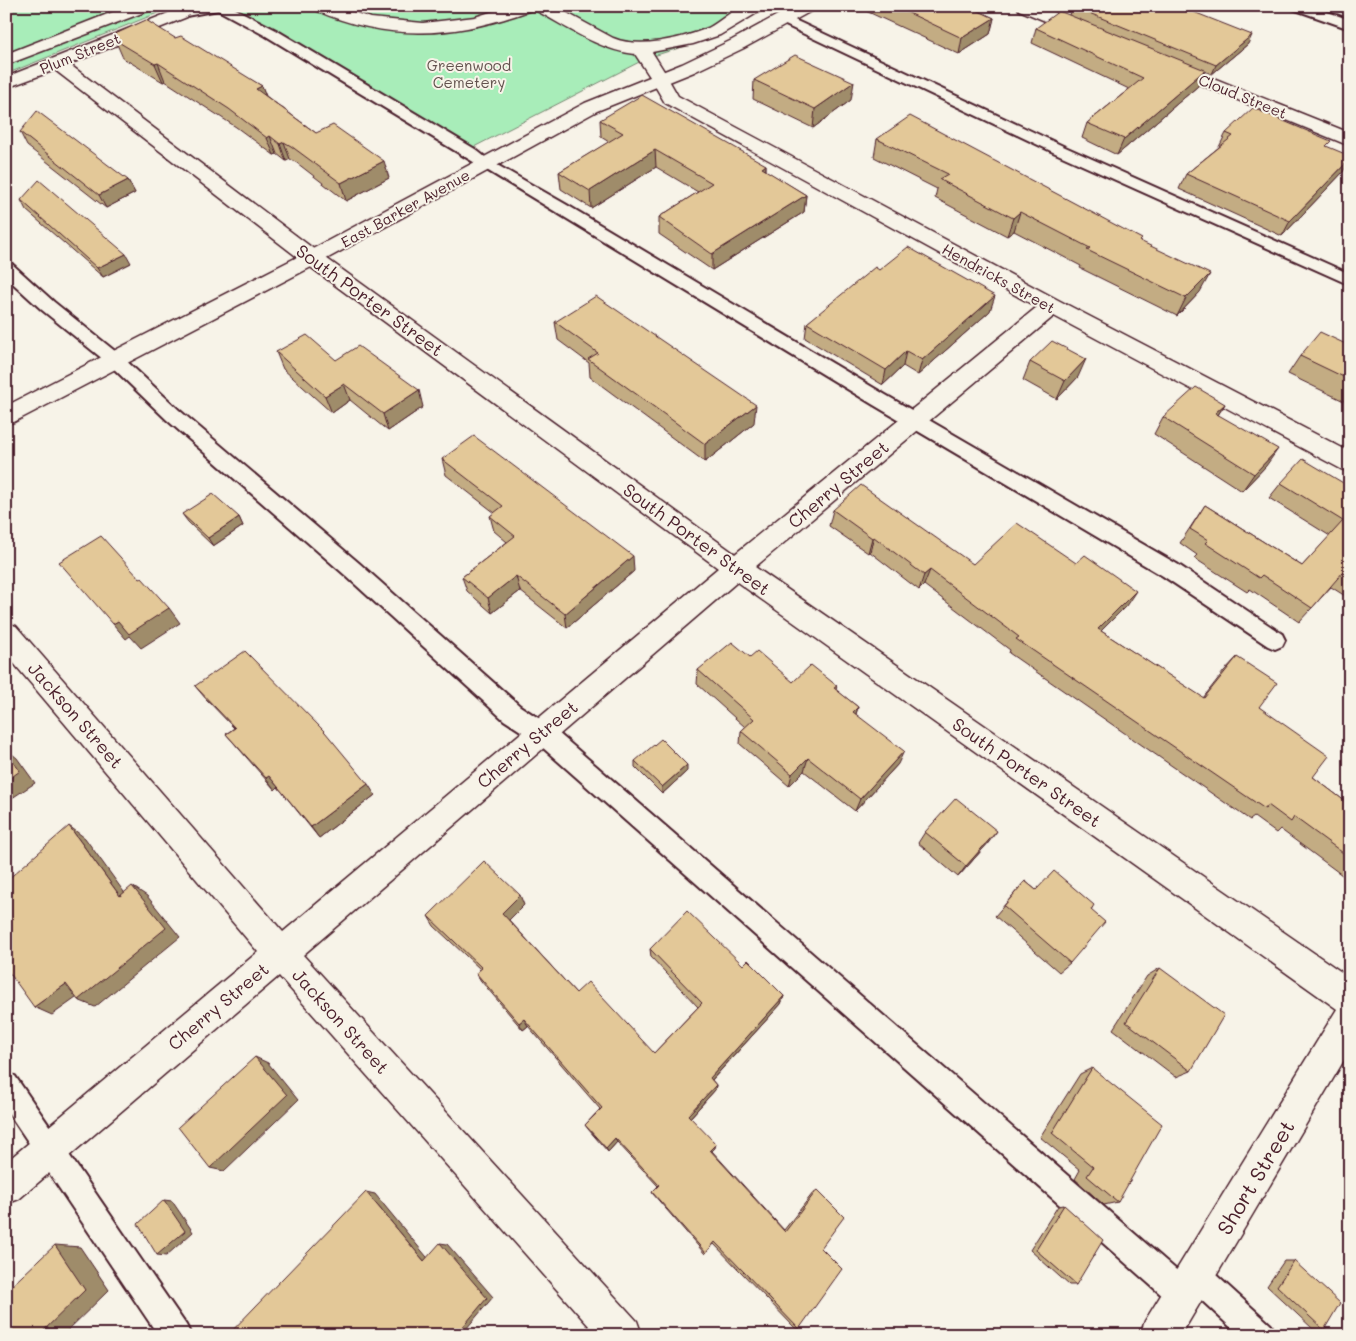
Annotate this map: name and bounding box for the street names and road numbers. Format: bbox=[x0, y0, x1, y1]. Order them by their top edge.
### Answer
street label: Plum Street bbox=[37, 28, 123, 78]
street label: Cloud Street bbox=[1196, 69, 1290, 123]
street label: East Barker Avenue bbox=[337, 164, 473, 252]
street label: South Porter Street bbox=[292, 238, 448, 362]
street label: Hendricks Street bbox=[939, 239, 1059, 317]
street label: Cherry Street bbox=[783, 435, 893, 533]
street label: South Porter Street bbox=[619, 477, 775, 601]
street label: Jackson Street bbox=[23, 657, 129, 773]
street label: Cherry Street bbox=[472, 695, 582, 793]
street label: South Porter Street bbox=[948, 712, 1106, 832]
street label: Cherry Street bbox=[163, 957, 273, 1055]
street label: Jackson Street bbox=[287, 963, 395, 1079]
street label: Short Street bbox=[1210, 1115, 1300, 1239]

